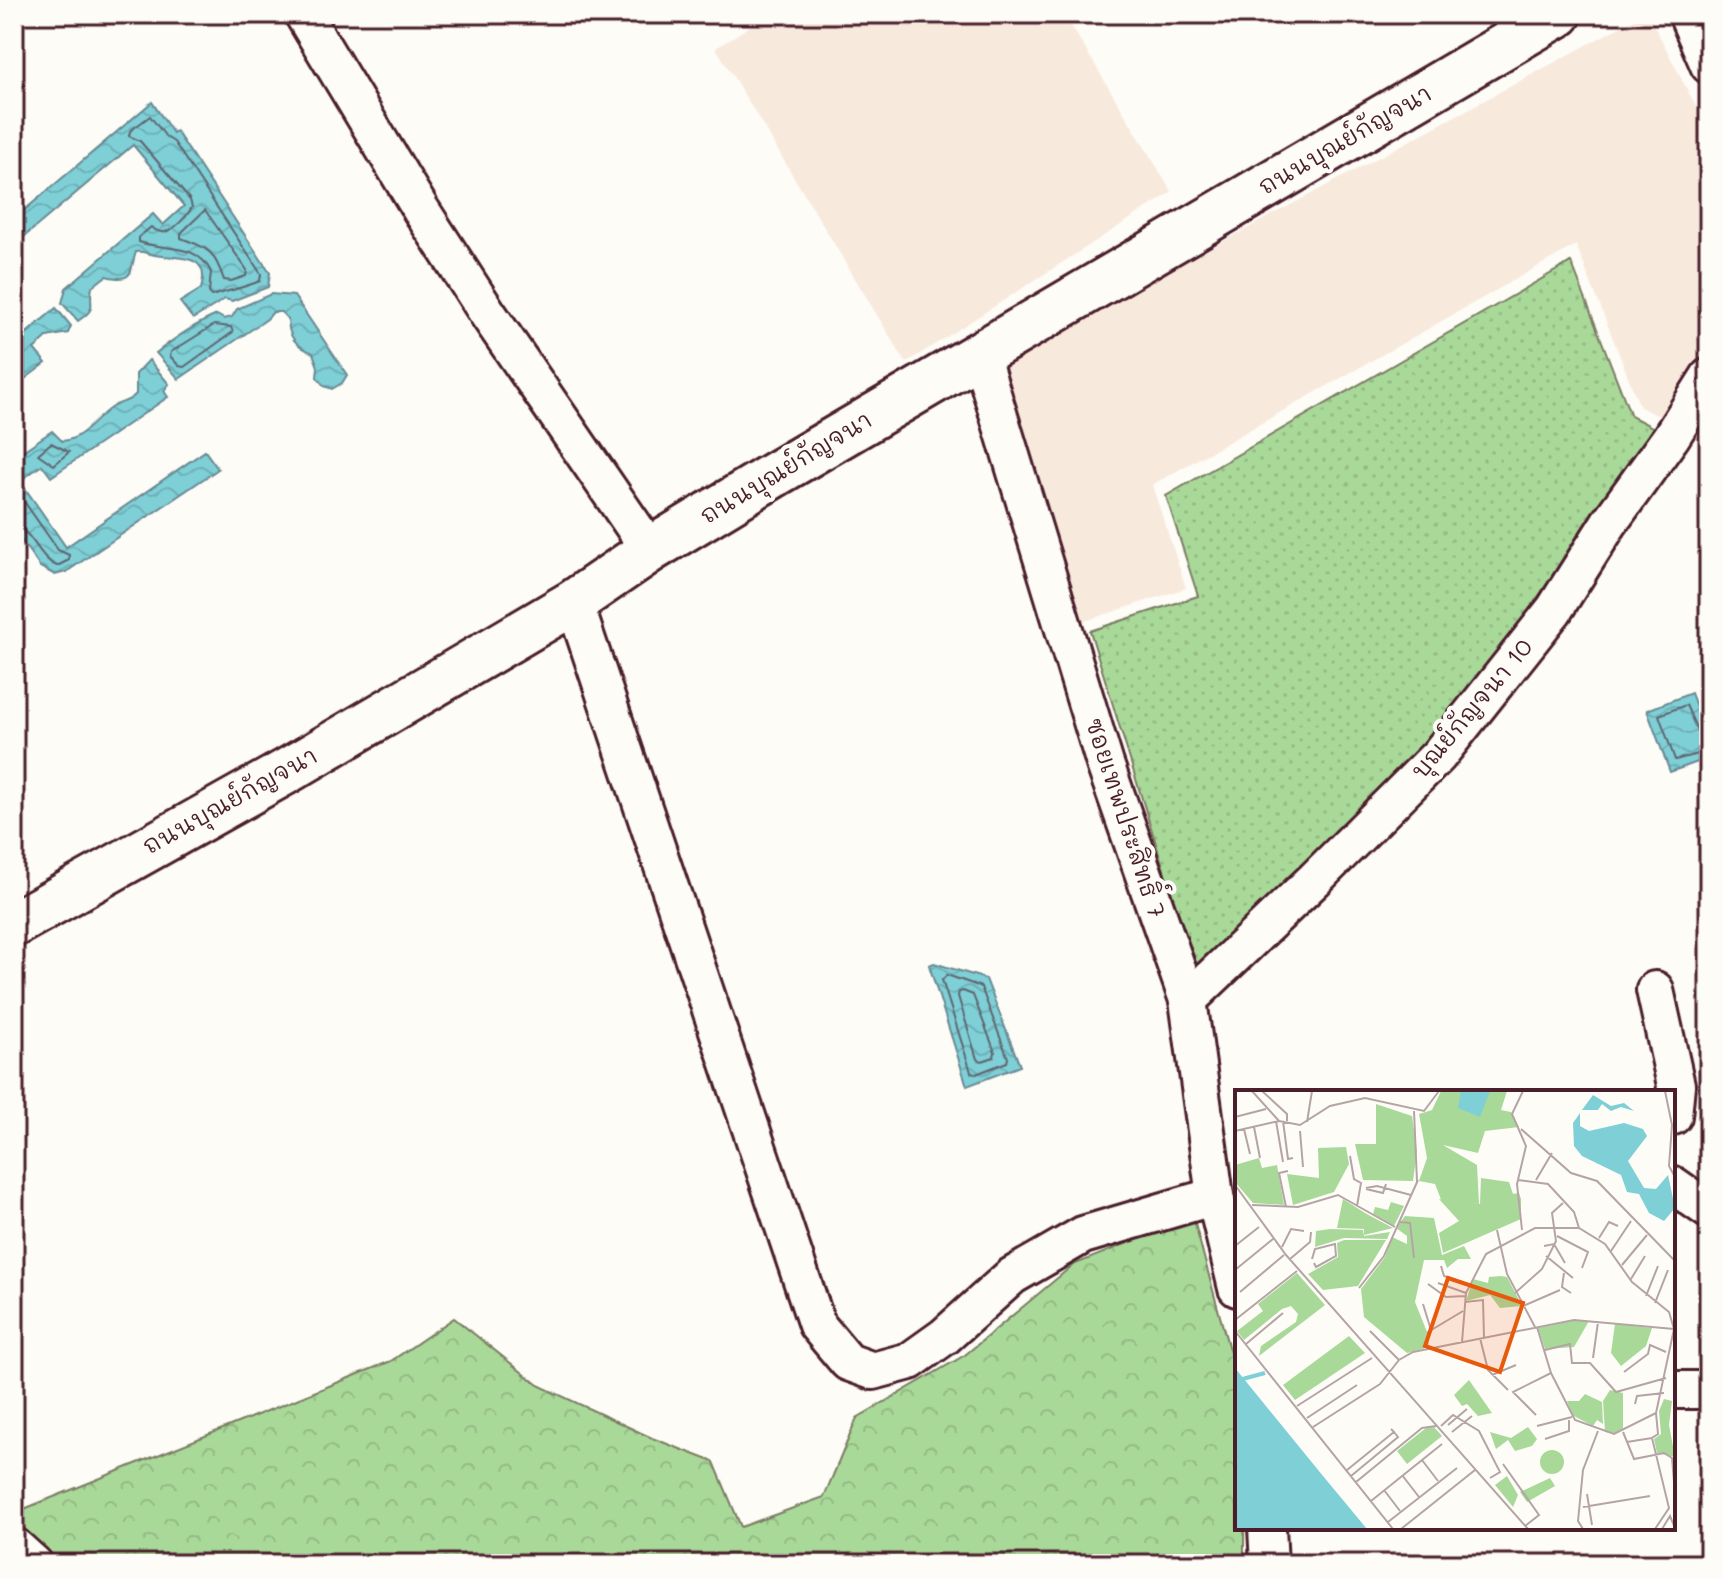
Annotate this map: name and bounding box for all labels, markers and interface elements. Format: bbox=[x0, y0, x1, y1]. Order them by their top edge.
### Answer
street label: ถนนบุณย์กัญจนา bbox=[1252, 76, 1438, 203]
street label: ถนนบุณย์กัญจนา bbox=[693, 403, 878, 533]
street label: บุณย์กัญจนา 10 bbox=[1403, 631, 1541, 787]
street label: ซอยเทพประสิทธิ์ 7 bbox=[1079, 712, 1180, 921]
street label: ถนนบุณย์กัญจนา bbox=[136, 738, 324, 863]
inset map bbox=[1235, 1090, 1675, 1530]

